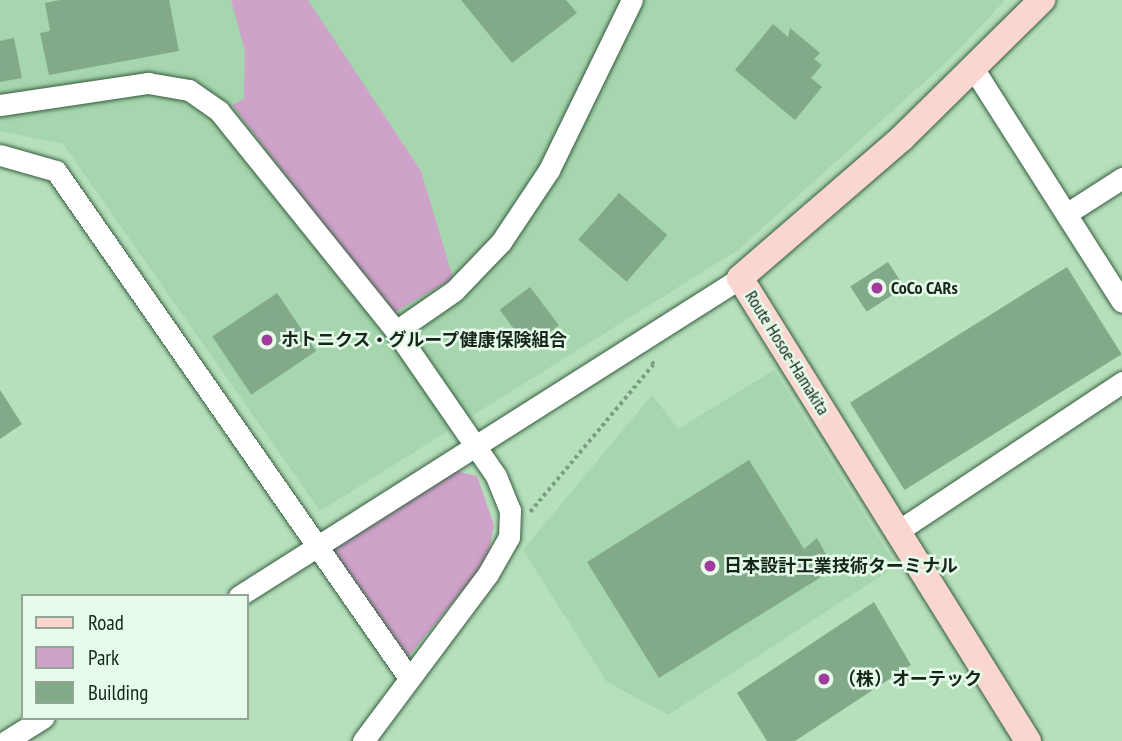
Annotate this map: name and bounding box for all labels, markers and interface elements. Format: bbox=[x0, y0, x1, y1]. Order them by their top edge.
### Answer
place label: CoCo CARs bbox=[891, 277, 958, 299]
marker: CoCo CARs bbox=[869, 280, 885, 296]
street label: Route Hosoe-Hamakita bbox=[740, 287, 834, 419]
place label: ホトニクス・グループ健康保険組合 bbox=[281, 329, 569, 351]
marker: ホトニクス・グループ健康保険組合 bbox=[259, 332, 275, 348]
place label: 日本設計工業技術ターミナル bbox=[724, 555, 958, 577]
marker: 日本設計工業技術ターミナル bbox=[702, 558, 718, 574]
legend bbox=[21, 594, 248, 720]
text: Road bbox=[88, 609, 124, 636]
text: Park bbox=[88, 644, 119, 671]
place label: （株）オーテック bbox=[838, 668, 982, 690]
marker: （株）オーテック bbox=[816, 671, 832, 687]
text: Building bbox=[88, 679, 148, 706]

